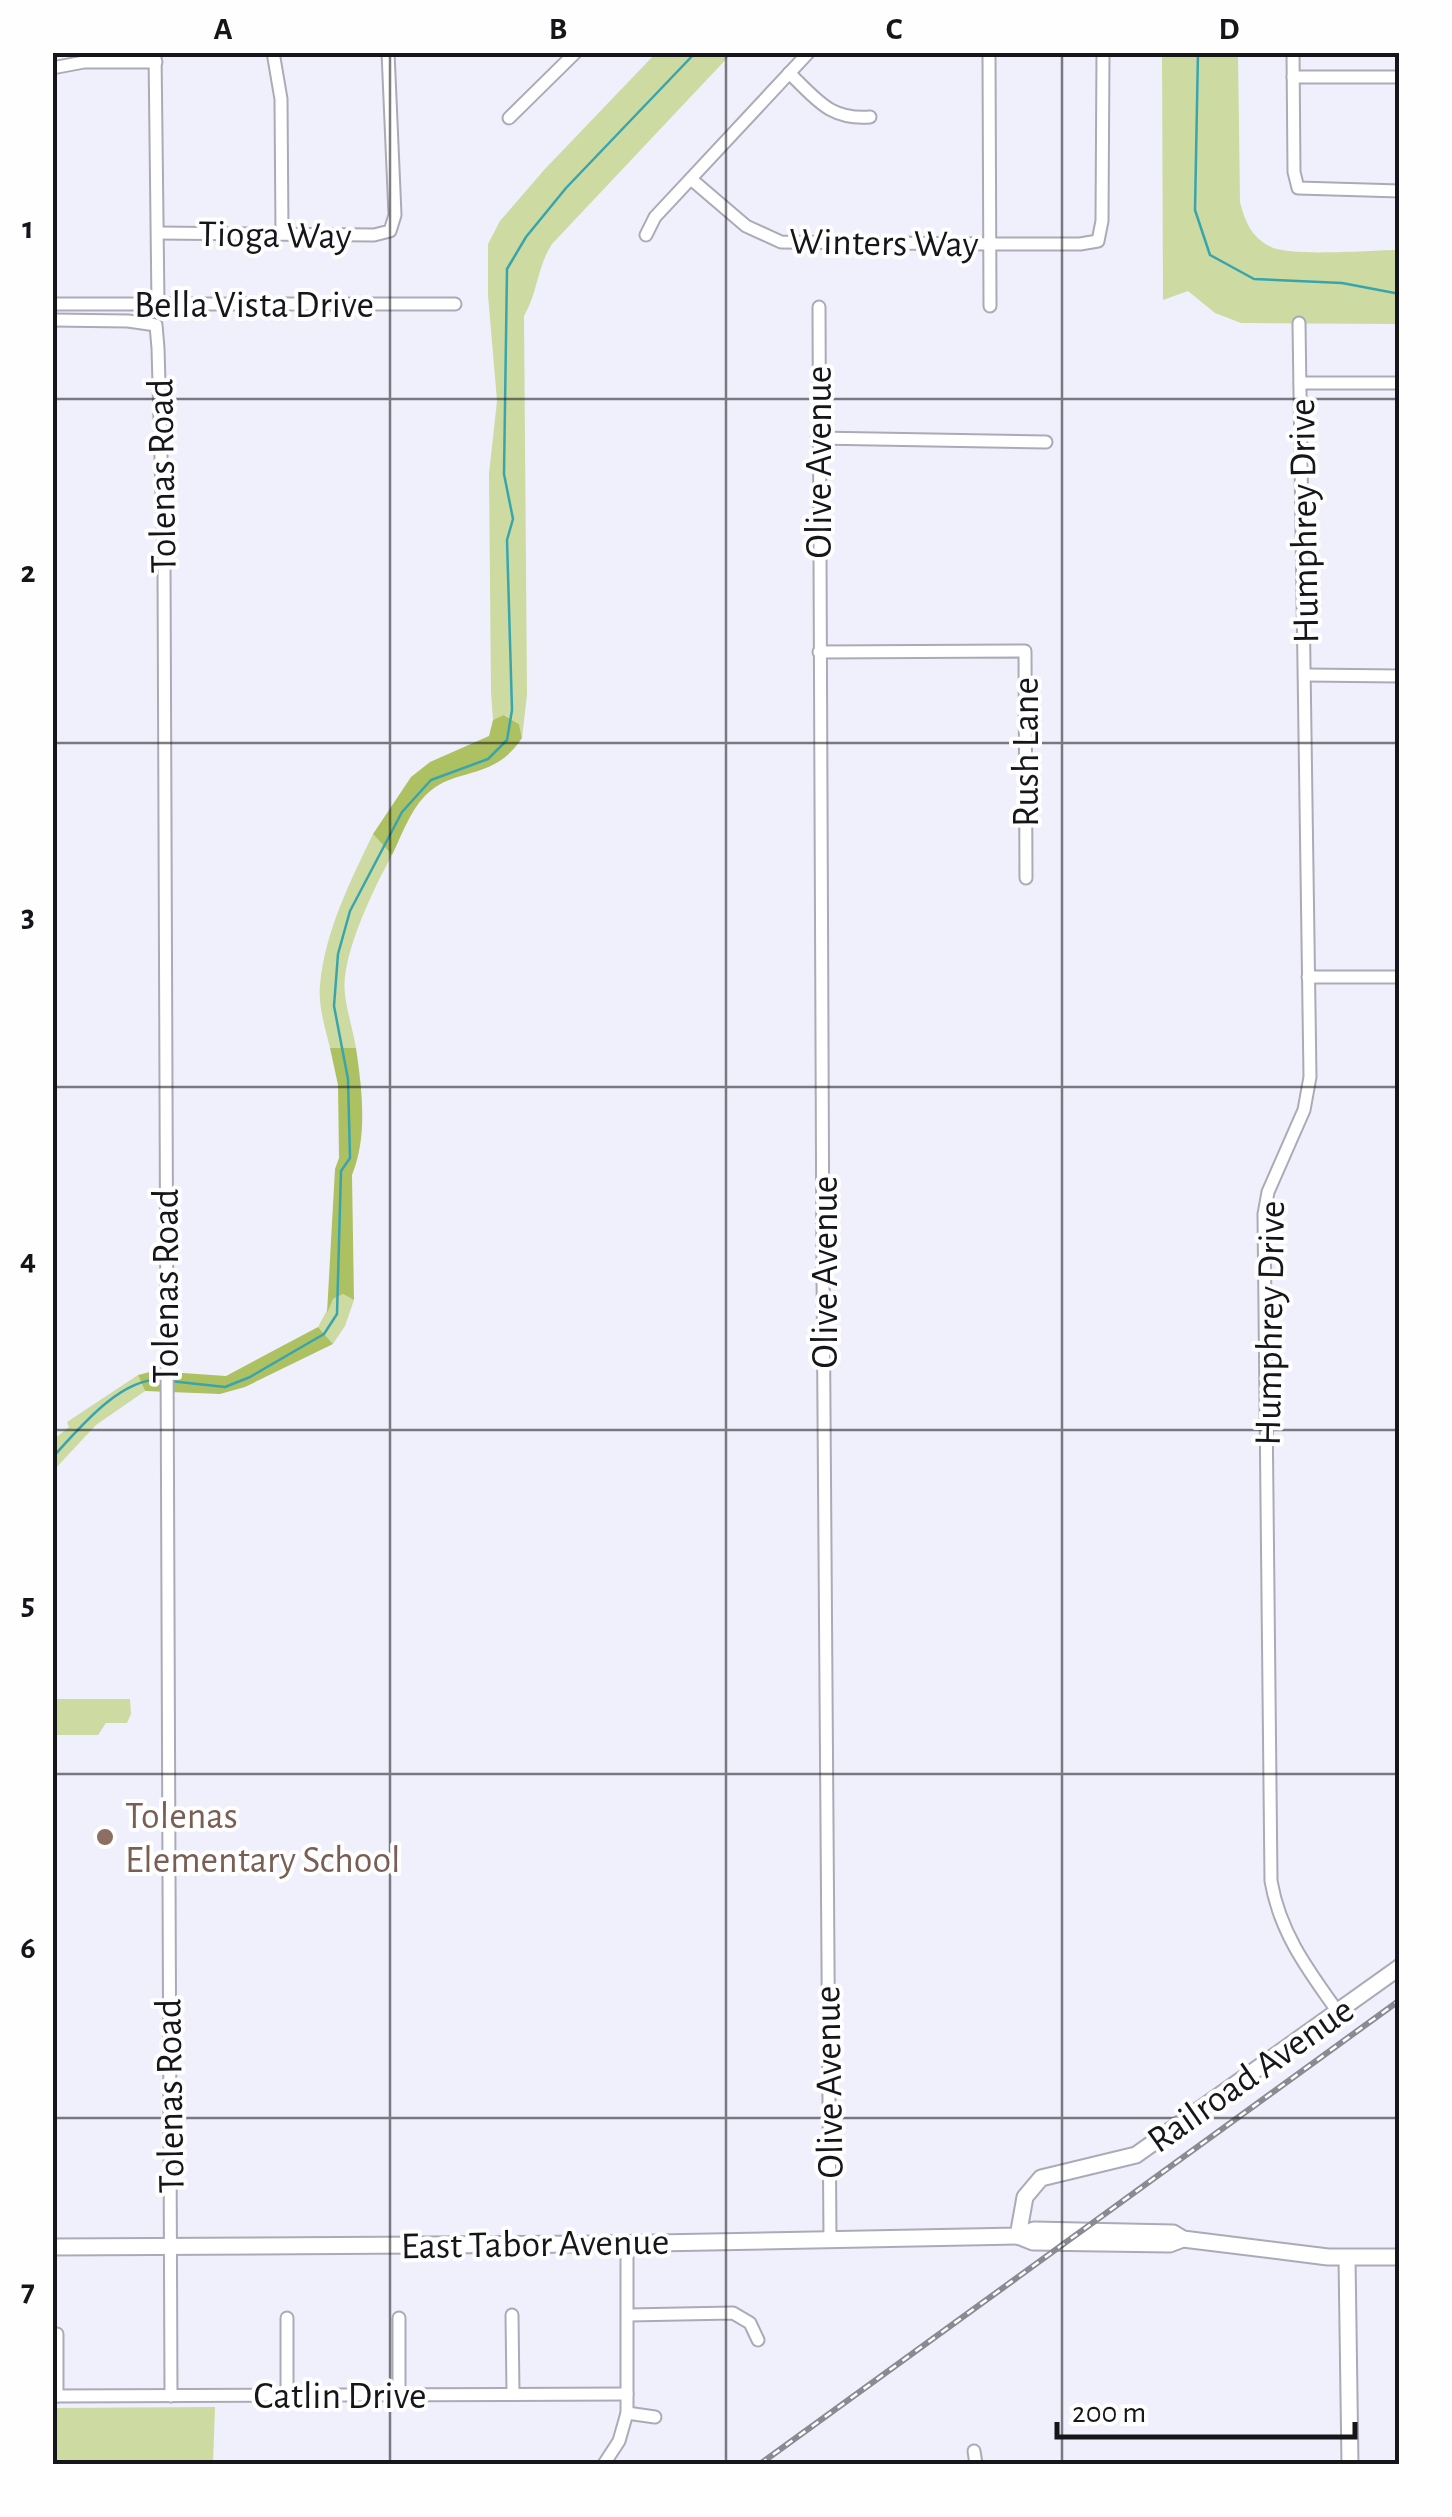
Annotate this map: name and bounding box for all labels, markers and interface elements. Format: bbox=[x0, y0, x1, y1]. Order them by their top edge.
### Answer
text: A bbox=[213, 13, 233, 45]
text: B bbox=[549, 13, 567, 45]
text: C bbox=[886, 13, 903, 45]
text: D bbox=[1219, 13, 1240, 45]
text: 1 bbox=[22, 212, 34, 244]
street label: Tioga Way bbox=[198, 216, 352, 256]
street label: Winters Way bbox=[789, 223, 979, 265]
street label: Bella Vista Drive bbox=[134, 287, 374, 325]
street label: Olive Avenue bbox=[801, 366, 839, 558]
street label: Tolenas Road bbox=[142, 378, 184, 574]
street label: Humphrey Drive bbox=[1284, 398, 1326, 644]
text: 2 bbox=[20, 556, 36, 588]
street label: Rush Lane bbox=[1008, 677, 1046, 827]
text: 3 bbox=[21, 900, 35, 932]
street label: Olive Avenue bbox=[807, 1176, 845, 1368]
street label: Tolenas Road bbox=[148, 1189, 186, 1383]
street label: Humphrey Drive bbox=[1250, 1200, 1292, 1446]
text: 4 bbox=[20, 1244, 36, 1276]
text: 5 bbox=[21, 1588, 35, 1620]
place label: Tolenas Elementary School bbox=[125, 1798, 401, 1880]
marker: Tolenas Elementary School bbox=[94, 1826, 116, 1848]
text: 6 bbox=[20, 1932, 36, 1964]
street label: Olive Avenue bbox=[809, 1985, 851, 2179]
street label: Railroad Avenue bbox=[1141, 1991, 1361, 2160]
street label: Tolenas Road bbox=[150, 1998, 192, 2194]
street label: East Tabor Avenue bbox=[401, 2224, 670, 2266]
text: 7 bbox=[21, 2275, 35, 2307]
scale bar bbox=[1057, 2377, 1354, 2439]
street label: Catlin Drive bbox=[254, 2378, 426, 2416]
text: 200 m bbox=[1072, 2398, 1146, 2428]

